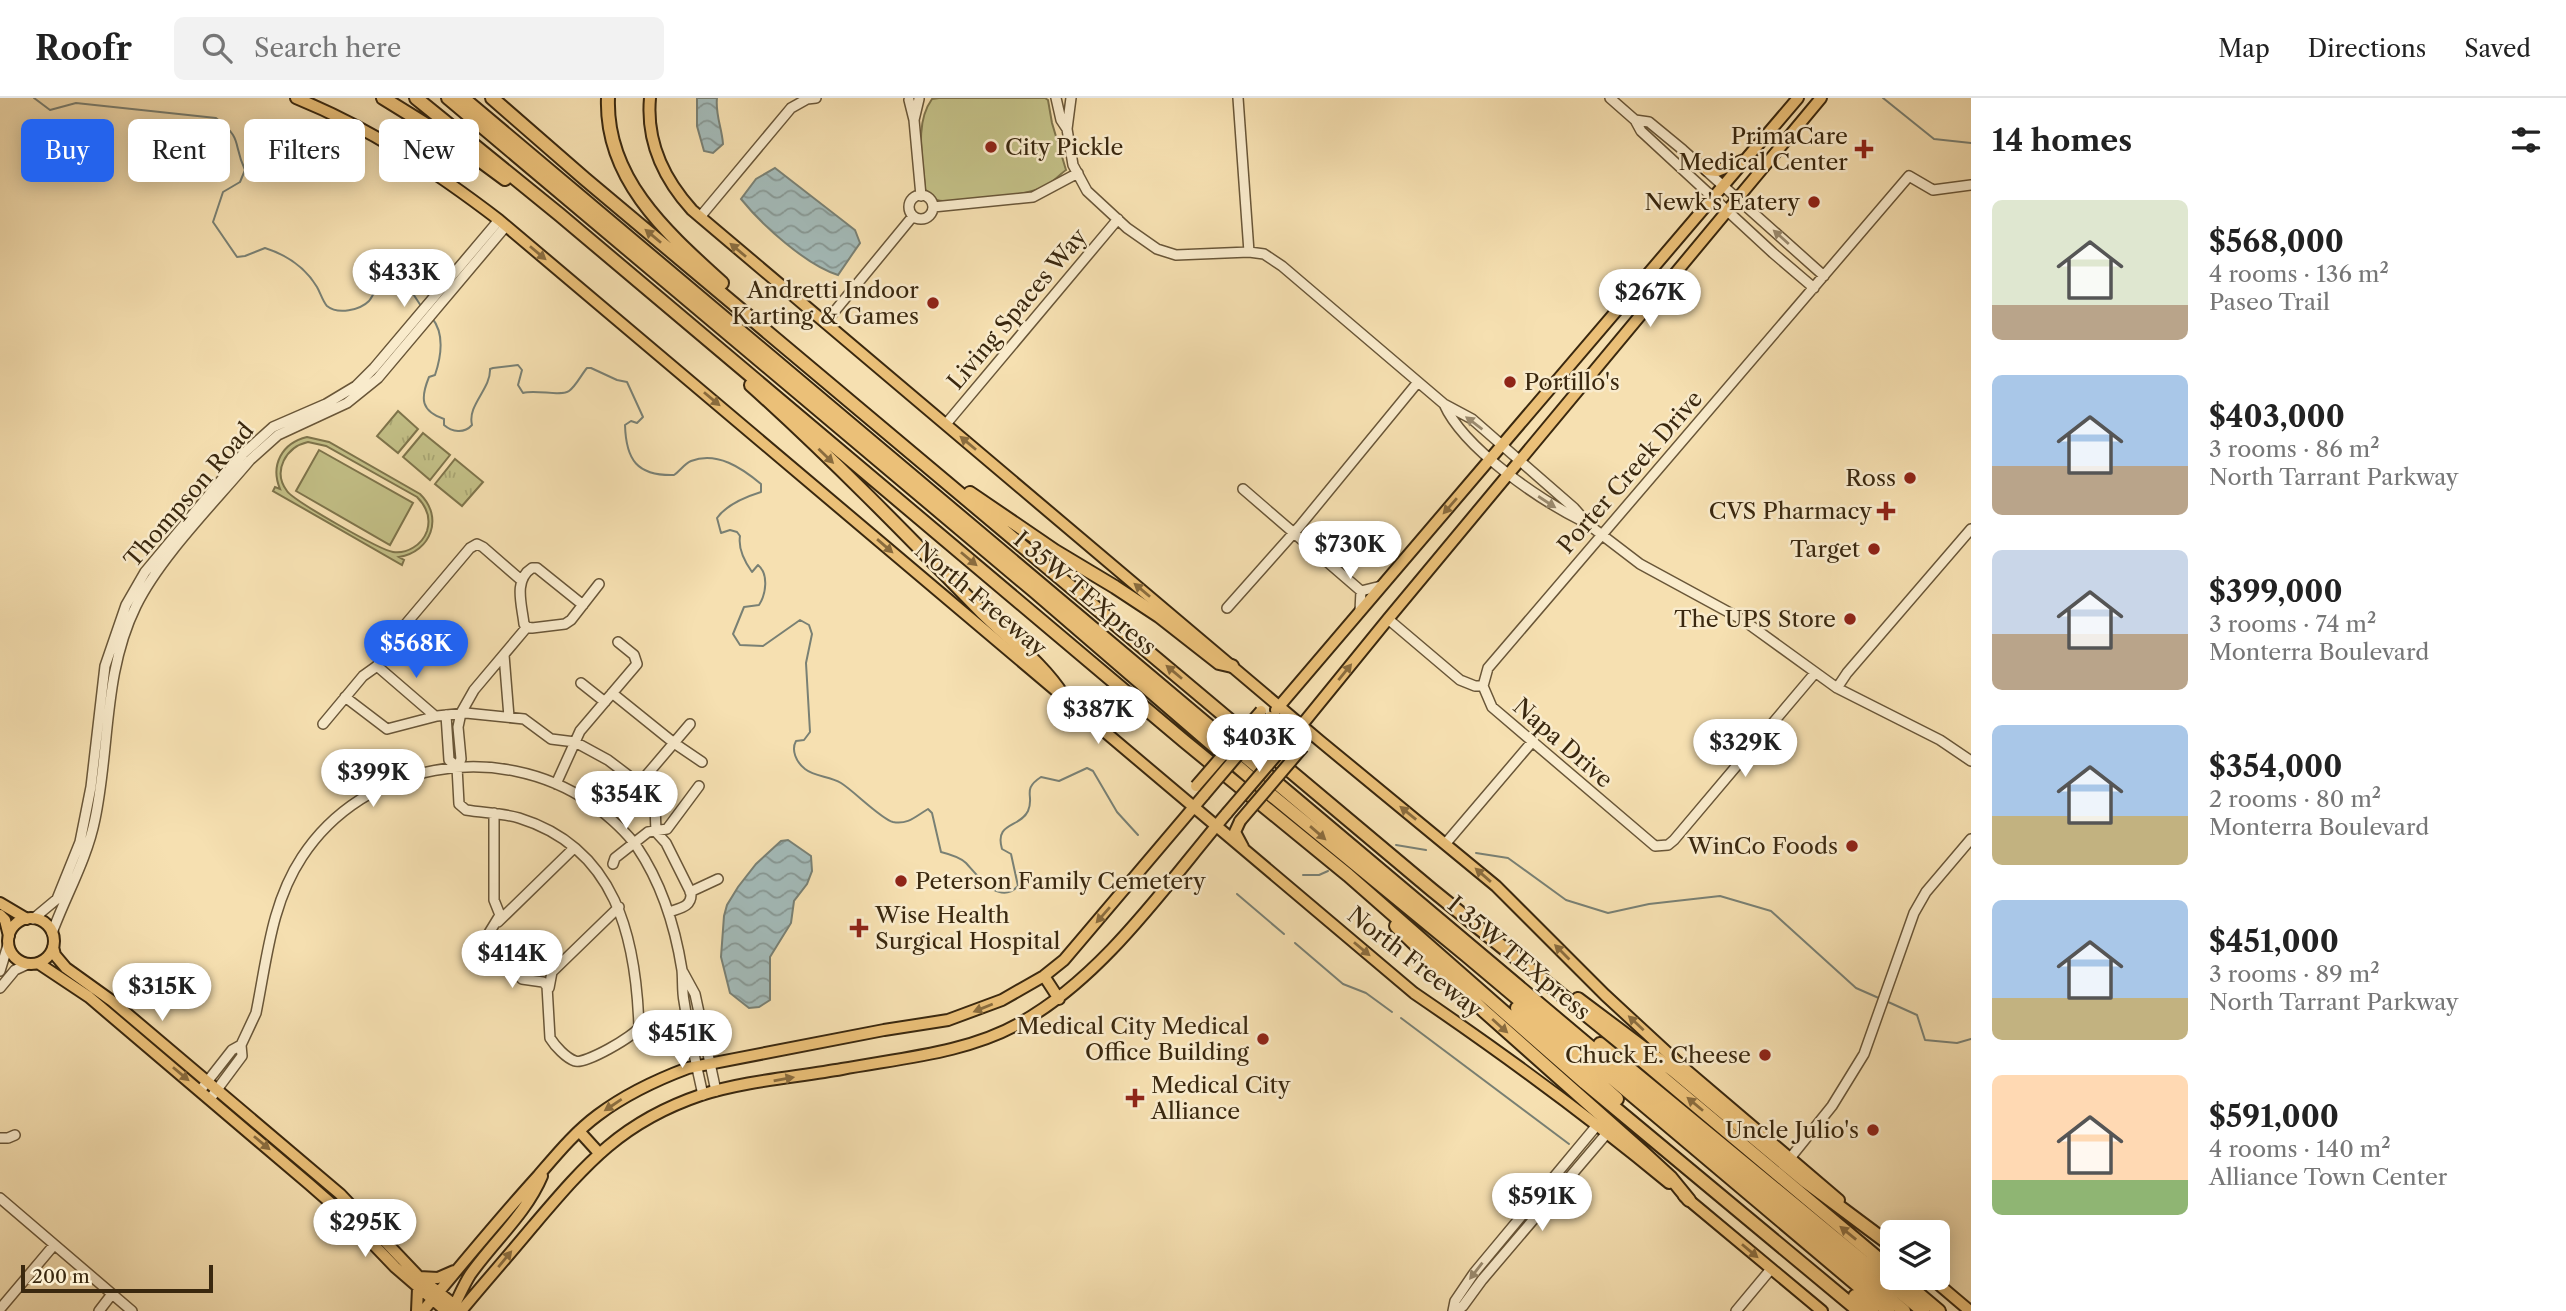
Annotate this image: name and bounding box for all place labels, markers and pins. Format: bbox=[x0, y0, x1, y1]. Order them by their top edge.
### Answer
place label: PrimaCare Medical Center bbox=[1679, 122, 1848, 176]
place label: City Pickle bbox=[1005, 133, 1123, 161]
marker: City Pickle bbox=[983, 139, 999, 155]
marker: PrimaCare Medical Center bbox=[1854, 139, 1874, 159]
place label: Newk's Eatery bbox=[1645, 188, 1800, 216]
marker: Newk's Eatery bbox=[1806, 194, 1822, 210]
pin: $433K bbox=[355, 250, 453, 309]
pin: $267K bbox=[1601, 270, 1699, 329]
place label: Andretti Indoor Karting & Games bbox=[732, 276, 919, 330]
marker: Andretti Indoor Karting & Games bbox=[925, 295, 941, 311]
place label: Portillo's bbox=[1524, 368, 1620, 396]
marker: Portillo's bbox=[1502, 374, 1518, 390]
place label: Ross bbox=[1845, 464, 1896, 492]
marker: Ross bbox=[1902, 470, 1918, 486]
place label: CVS Pharmacy bbox=[1709, 497, 1872, 525]
marker: CVS Pharmacy bbox=[1878, 503, 1894, 519]
pin: $730K bbox=[1301, 522, 1399, 581]
place label: Target bbox=[1790, 535, 1860, 563]
marker: Target bbox=[1866, 541, 1882, 557]
place label: The UPS Store bbox=[1674, 605, 1836, 633]
marker: The UPS Store bbox=[1842, 611, 1858, 627]
pin: $568K bbox=[367, 620, 465, 680]
pin: $387K bbox=[1049, 686, 1147, 746]
pin: $403K bbox=[1210, 714, 1308, 774]
pin: $329K bbox=[1696, 720, 1794, 779]
pin: $399K bbox=[324, 750, 422, 809]
pin: $354K bbox=[577, 772, 675, 831]
place label: WinCo Foods bbox=[1687, 832, 1838, 860]
marker: WinCo Foods bbox=[1844, 838, 1860, 854]
place label: Peterson Family Cemetery bbox=[915, 867, 1206, 895]
marker: Peterson Family Cemetery bbox=[893, 873, 909, 889]
place label: Wise Health Surgical Hospital bbox=[874, 901, 1061, 955]
marker: Wise Health Surgical Hospital bbox=[849, 918, 869, 938]
pin: $414K bbox=[463, 930, 561, 990]
pin: $315K bbox=[113, 964, 211, 1023]
pin: $451K bbox=[633, 1010, 731, 1070]
place label: Medical City Medical Office Building bbox=[1017, 1012, 1250, 1066]
marker: Medical City Medical Office Building bbox=[1255, 1031, 1271, 1047]
place label: Chuck E. Cheese bbox=[1565, 1041, 1751, 1069]
marker: Chuck E. Cheese bbox=[1757, 1047, 1773, 1063]
place label: Medical City Alliance bbox=[1150, 1071, 1291, 1125]
marker: Medical City Alliance bbox=[1125, 1088, 1145, 1108]
place label: Uncle Julio's bbox=[1725, 1116, 1859, 1144]
marker: Uncle Julio's bbox=[1865, 1122, 1881, 1138]
pin: $591K bbox=[1493, 1174, 1591, 1233]
pin: $295K bbox=[316, 1200, 414, 1259]

